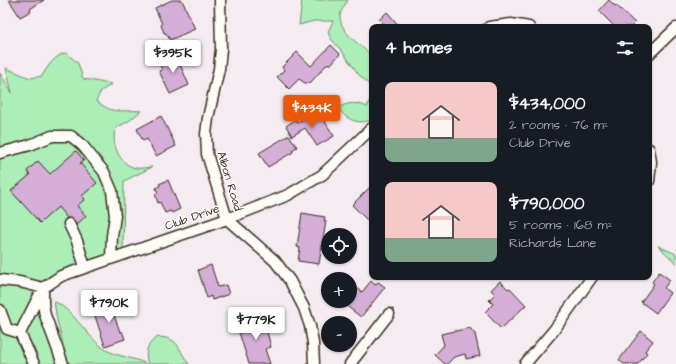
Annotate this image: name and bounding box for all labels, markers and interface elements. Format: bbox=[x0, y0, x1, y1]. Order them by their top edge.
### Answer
text: 4 homes bbox=[385, 36, 452, 60]
icon: filters bbox=[614, 37, 636, 59]
pin: $395K bbox=[145, 40, 201, 74]
text: $395K bbox=[154, 44, 192, 62]
text: $434,000 bbox=[509, 92, 585, 116]
pin: $434K bbox=[284, 95, 340, 129]
icon: home bbox=[417, 98, 465, 146]
text: $434K bbox=[292, 99, 332, 117]
text: 2 rooms · 76 m² bbox=[509, 116, 609, 134]
text: Club Drive bbox=[509, 134, 571, 152]
street label: Albon Road bbox=[212, 149, 247, 213]
text: $790,000 bbox=[509, 192, 585, 216]
icon: home bbox=[417, 198, 465, 246]
street label: Club Drive bbox=[162, 200, 222, 235]
text: 5 rooms · 168 m² bbox=[509, 216, 613, 234]
map controls bbox=[321, 228, 357, 352]
button: locate bbox=[321, 228, 357, 264]
text: Richards Lane bbox=[509, 234, 596, 252]
button: + bbox=[321, 272, 357, 308]
pin: $790K bbox=[81, 290, 137, 324]
text: $790K bbox=[90, 294, 128, 312]
pin: $779K bbox=[228, 307, 284, 341]
text: $779K bbox=[237, 311, 275, 329]
button: − bbox=[321, 316, 357, 352]

